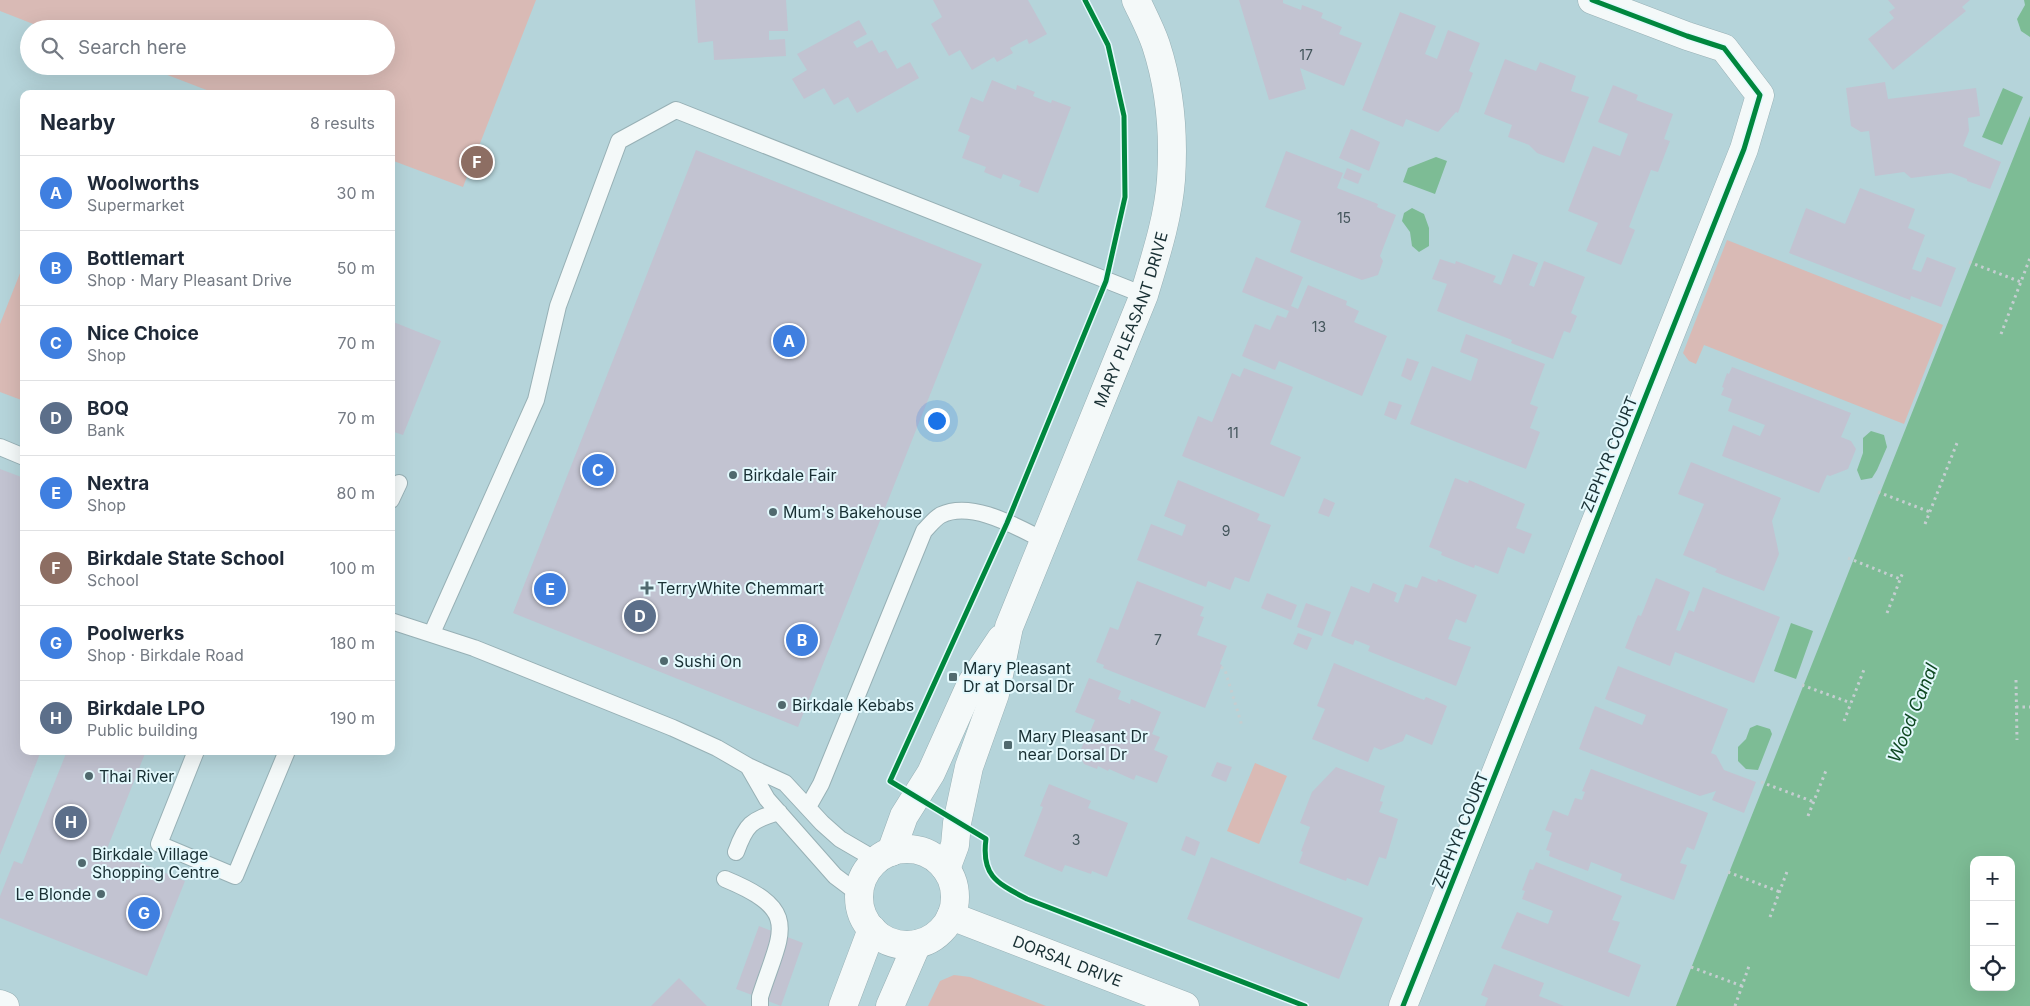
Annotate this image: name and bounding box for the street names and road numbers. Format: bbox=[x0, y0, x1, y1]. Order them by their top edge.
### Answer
street label: MARY PLEASANT DRIVE bbox=[1089, 230, 1172, 410]
street label: ZEPHYR COURT bbox=[1577, 393, 1641, 515]
street label: ZEPHYR COURT bbox=[1428, 769, 1492, 891]
street label: DORSAL DRIVE bbox=[1010, 931, 1125, 991]

